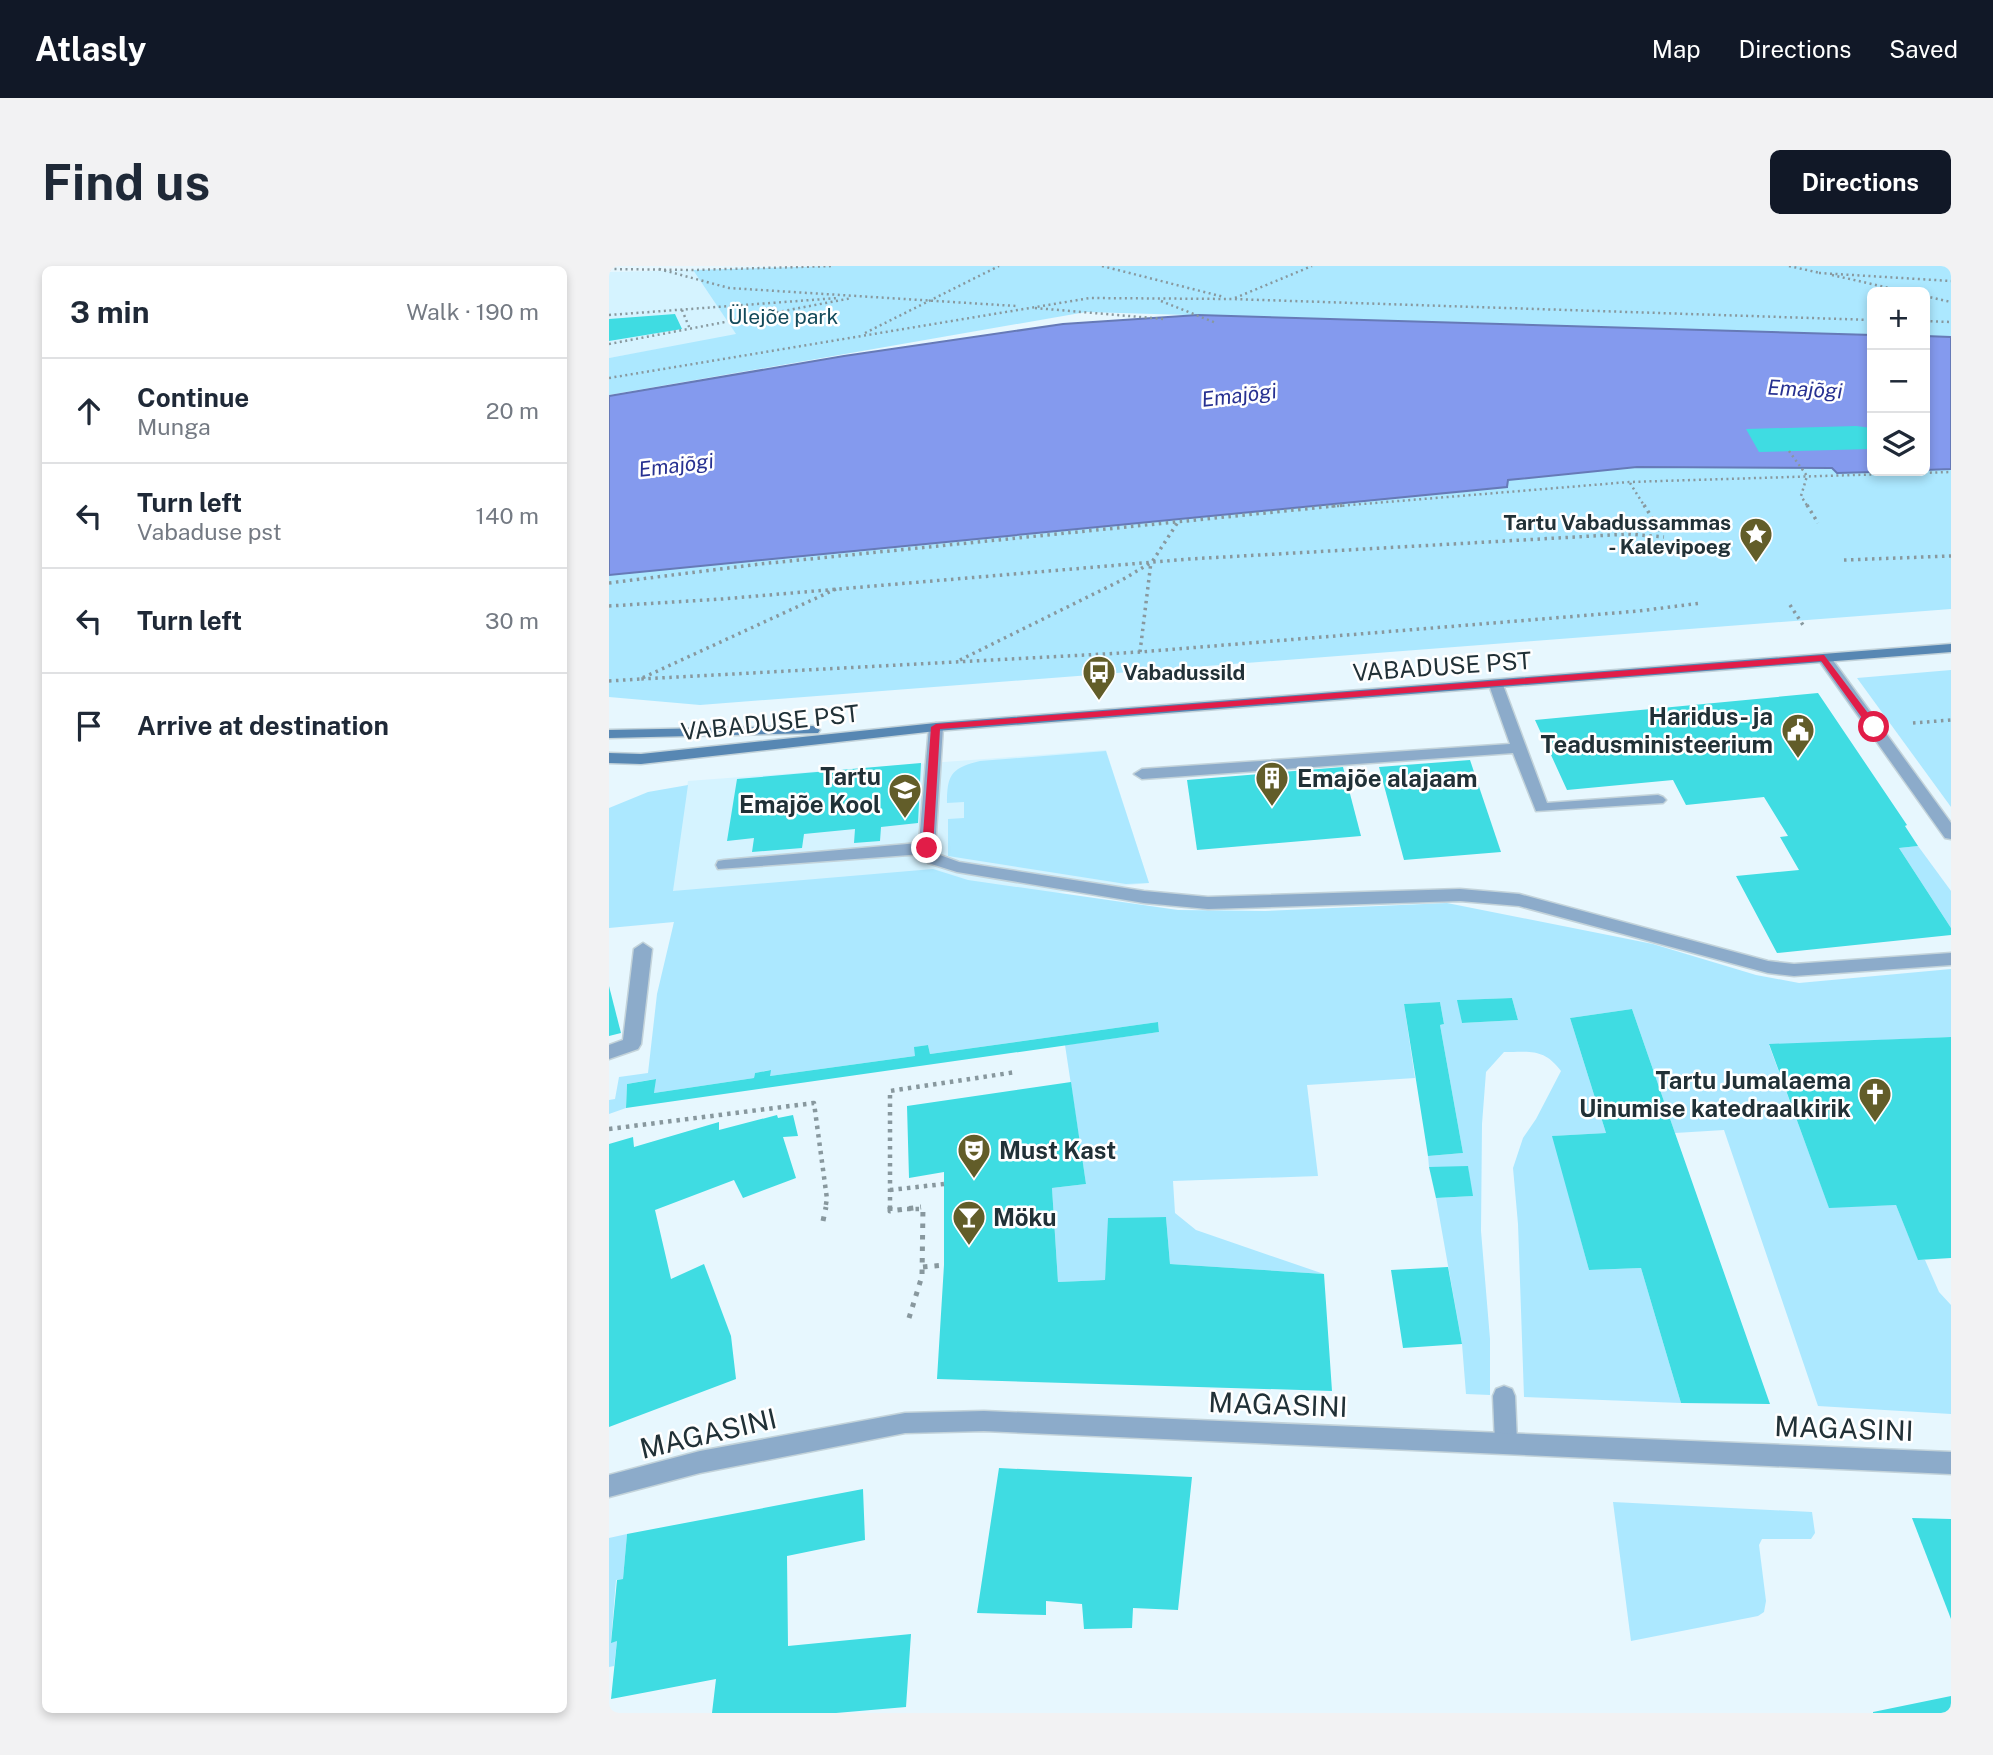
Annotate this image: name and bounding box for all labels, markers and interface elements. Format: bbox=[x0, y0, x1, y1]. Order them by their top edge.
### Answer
text: Atlasly bbox=[35, 30, 146, 68]
text: Map bbox=[1652, 35, 1701, 63]
text: Directions bbox=[1739, 35, 1851, 63]
text: Saved bbox=[1889, 35, 1958, 63]
button: Directions bbox=[1770, 150, 1951, 214]
text: Find us bbox=[42, 153, 210, 211]
map controls bbox=[1867, 287, 1930, 476]
button: + bbox=[1867, 287, 1930, 350]
text: 3 min bbox=[70, 294, 149, 330]
text: Walk · 190 m bbox=[406, 298, 539, 325]
park label: Ülejõe park bbox=[728, 304, 839, 329]
button: − bbox=[1867, 350, 1930, 413]
water label: Emajõgi bbox=[1767, 375, 1843, 403]
water label: Emajõgi bbox=[1200, 378, 1278, 412]
text: Continue bbox=[137, 382, 249, 413]
icon: ahead bbox=[70, 392, 108, 430]
text: 20 m bbox=[486, 397, 539, 424]
text: Munga bbox=[137, 413, 211, 440]
button: layers bbox=[1867, 413, 1930, 476]
water label: Emajõgi bbox=[637, 448, 715, 482]
text: Turn left bbox=[137, 487, 242, 518]
icon: left bbox=[70, 497, 108, 535]
text: 140 m bbox=[476, 502, 539, 529]
place label: Tartu Vabadussammas - Kalevipoeg bbox=[1503, 510, 1731, 559]
place icon: Tartu Vabadussammas - Kalevipoeg bbox=[1737, 515, 1775, 564]
text: Vabaduse pst bbox=[137, 518, 282, 545]
icon: left bbox=[70, 602, 108, 640]
text: Turn left bbox=[137, 605, 242, 636]
text: 30 m bbox=[485, 607, 539, 634]
street label: VABADUSE PST bbox=[1352, 646, 1532, 686]
bus stop icon: Vabadussild bbox=[1080, 653, 1118, 702]
place label: Vabadussild bbox=[1123, 660, 1245, 685]
street label: VABADUSE PST bbox=[679, 699, 861, 745]
place label: Haridus- ja Teadusministeerium bbox=[1541, 702, 1773, 758]
icon: arrive bbox=[70, 707, 108, 745]
text: Arrive at destination bbox=[137, 710, 389, 741]
public building icon: Haridus- ja Teadusministeerium bbox=[1779, 711, 1817, 760]
route start bbox=[1858, 711, 1889, 742]
building icon: Emajõe alajaam bbox=[1253, 759, 1291, 808]
place label: Tartu Emajõe Kool bbox=[739, 762, 881, 818]
place label: Emajõe alajaam bbox=[1297, 764, 1478, 792]
school or university icon: Tartu Emajõe Kool bbox=[886, 771, 924, 820]
route end bbox=[911, 832, 942, 863]
place label: Tartu Jumalaema Uinumise katedraalkirik bbox=[1579, 1066, 1851, 1122]
church icon: Tartu Jumalaema Uinumise katedraalkirik bbox=[1856, 1075, 1894, 1124]
theatre icon: Must Kast bbox=[955, 1131, 993, 1180]
place label: Must Kast bbox=[999, 1136, 1116, 1164]
bar icon: Möku bbox=[950, 1198, 988, 1247]
place label: Möku bbox=[993, 1203, 1057, 1231]
street label: MAGASINI bbox=[1208, 1385, 1348, 1423]
street label: MAGASINI bbox=[636, 1401, 780, 1465]
street label: MAGASINI bbox=[1774, 1409, 1914, 1447]

